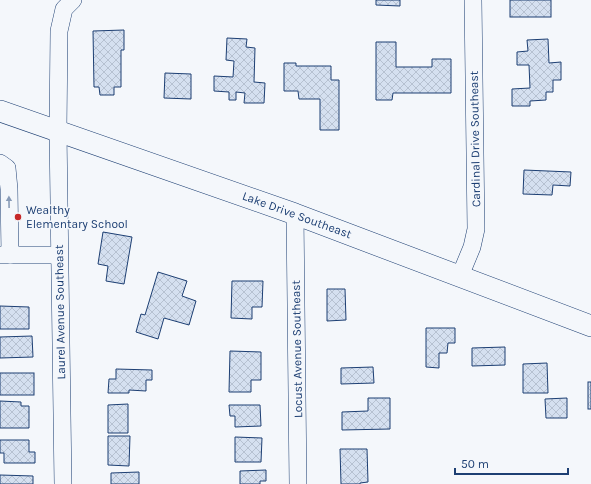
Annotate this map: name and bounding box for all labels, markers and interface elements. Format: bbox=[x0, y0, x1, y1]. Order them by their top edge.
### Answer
street label: Cardinal Drive Southeast bbox=[467, 70, 483, 207]
street label: Lake Drive Southeast bbox=[240, 189, 354, 241]
one-way arrow bbox=[6, 195, 12, 208]
place label: Wealthy Elementary School bbox=[26, 203, 128, 231]
marker: Wealthy Elementary School bbox=[13, 212, 23, 222]
street label: Laurel Avenue Southeast bbox=[52, 244, 68, 380]
street label: Locust Avenue Southeast bbox=[289, 279, 305, 418]
scale bar bbox=[455, 450, 568, 476]
text: 50 m bbox=[461, 457, 489, 471]

